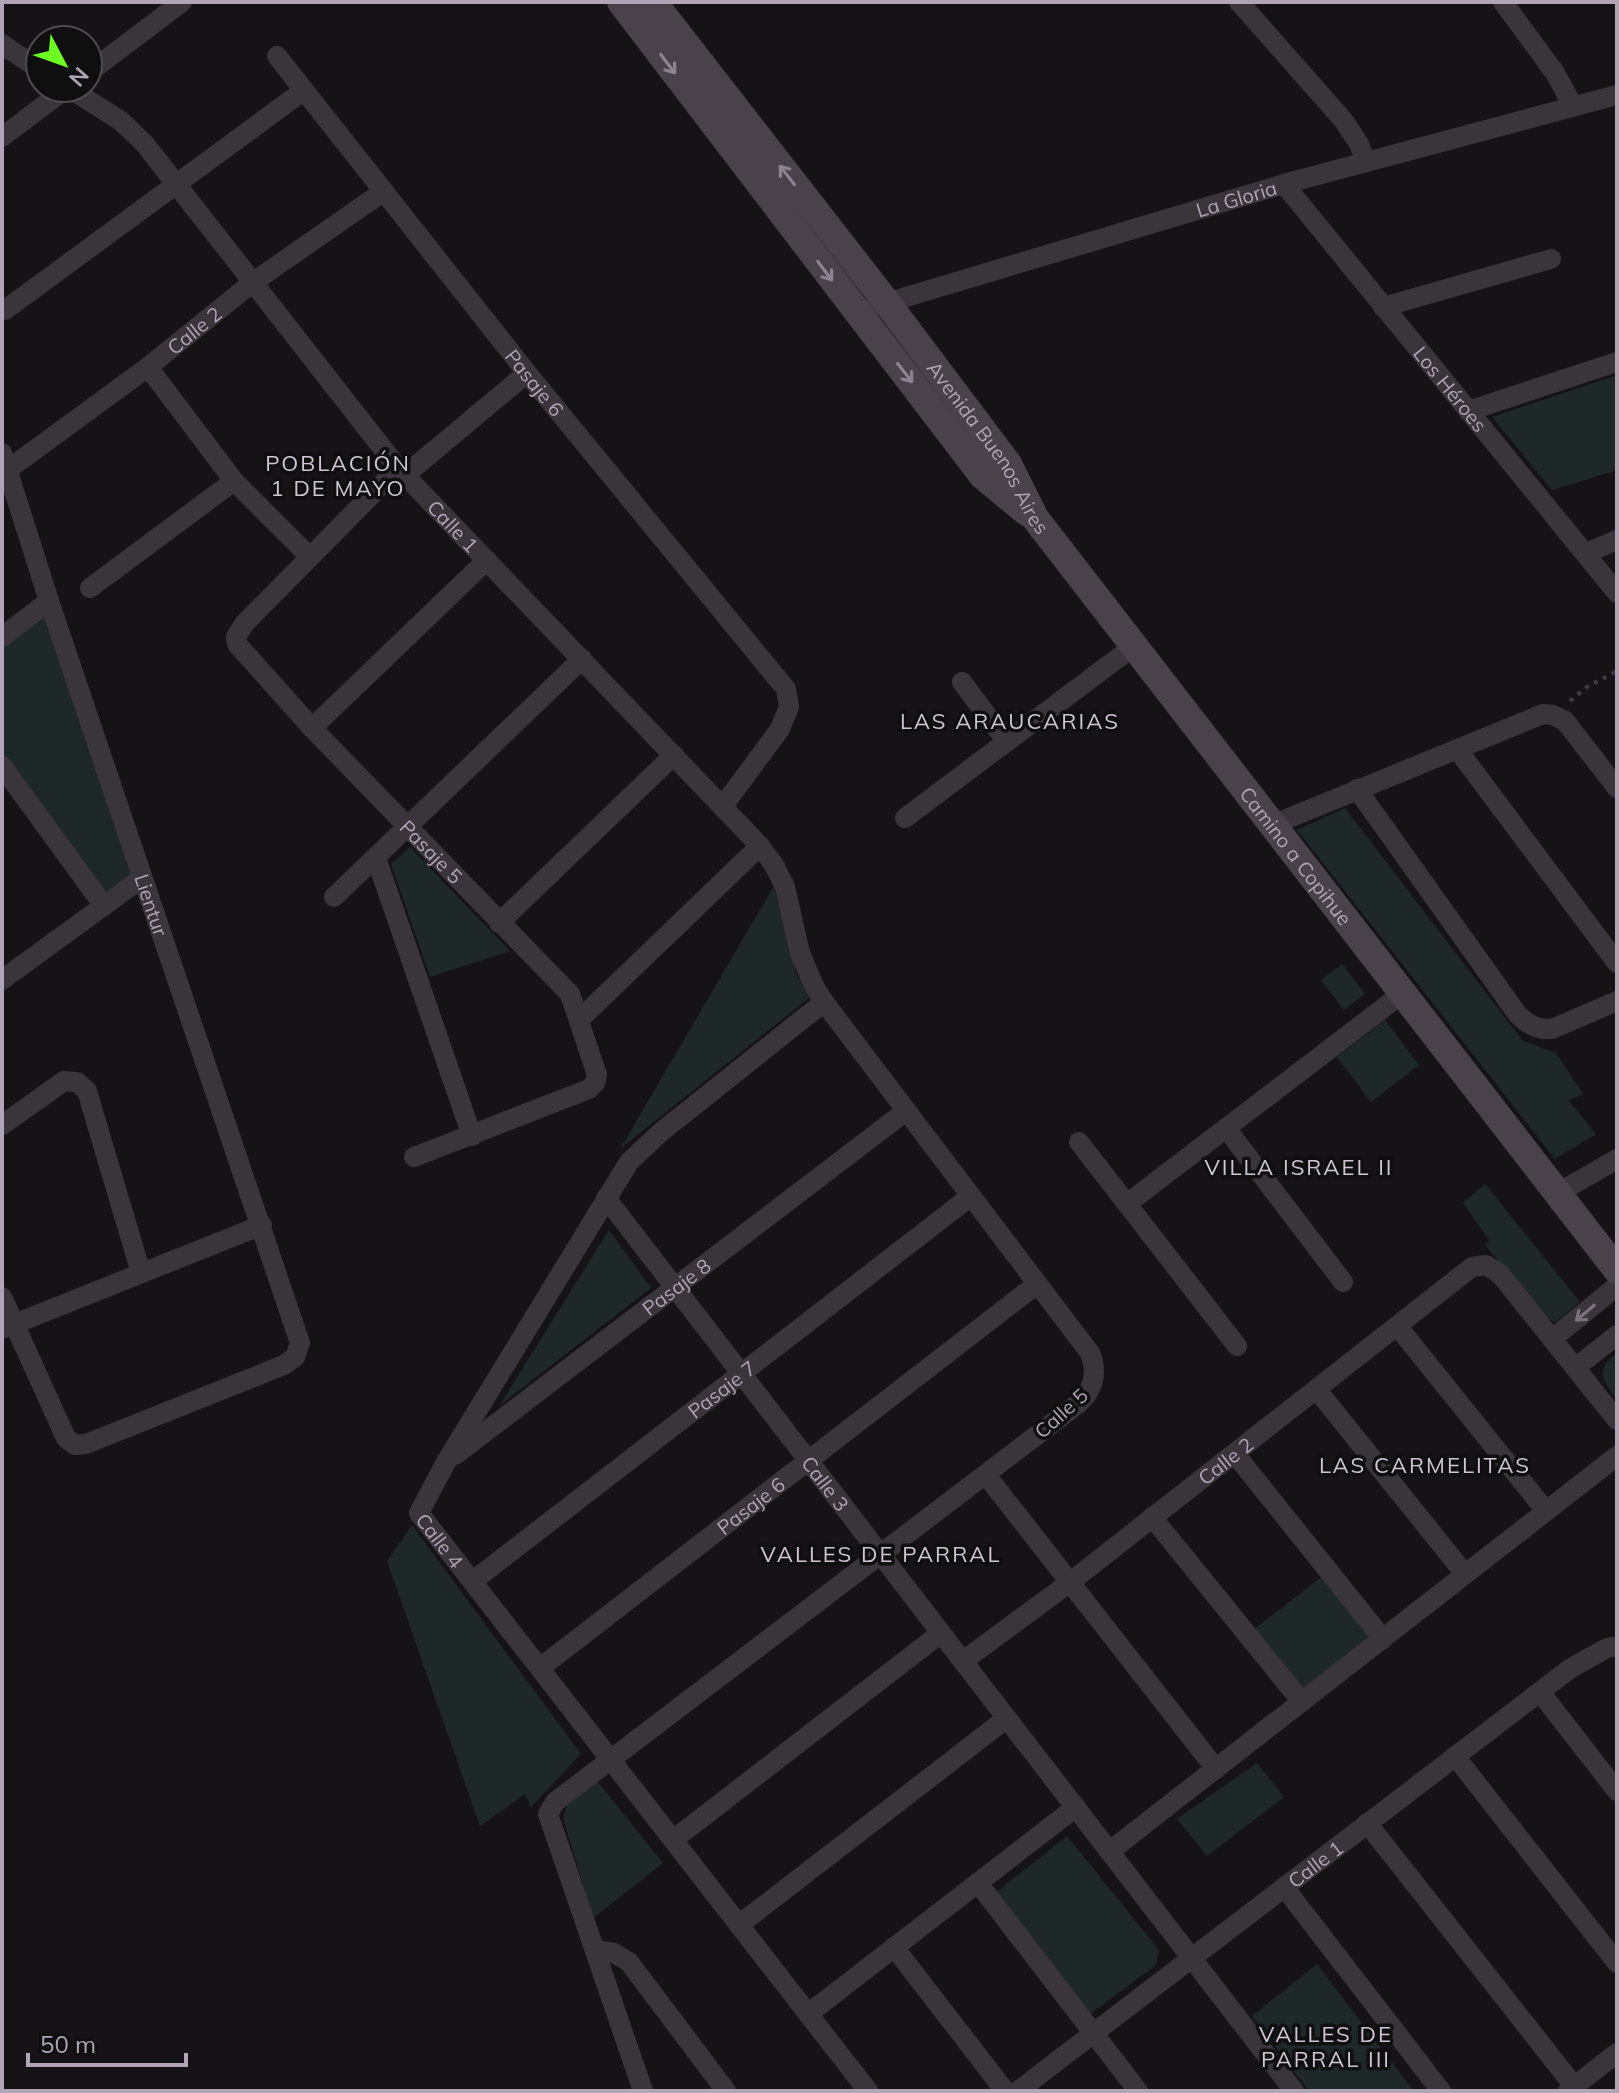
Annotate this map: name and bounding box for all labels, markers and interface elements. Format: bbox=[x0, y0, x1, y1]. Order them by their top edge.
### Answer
north arrow bbox=[24, 24, 104, 104]
one-way arrow bbox=[660, 53, 677, 74]
text: N bbox=[63, 62, 95, 93]
one-way arrow bbox=[779, 165, 796, 186]
street label: La Gloria bbox=[1193, 174, 1280, 222]
one-way arrow bbox=[817, 260, 834, 281]
street label: Calle 2 bbox=[162, 300, 226, 359]
street label: Los Héroes bbox=[1408, 341, 1493, 437]
street label: Pasaje 6 bbox=[500, 344, 570, 421]
street label: Avenida Buenos Aires bbox=[922, 356, 1055, 539]
one-way arrow bbox=[896, 362, 913, 383]
district label: POBLACIÓN 1 DE MAYO bbox=[265, 449, 411, 502]
street label: Calle 1 bbox=[423, 494, 484, 557]
district label: LAS ARAUCARIAS bbox=[900, 707, 1120, 735]
street label: Camino a Copihue bbox=[1235, 781, 1358, 930]
street label: Pasaje 5 bbox=[395, 814, 468, 889]
street label: Lientur bbox=[130, 870, 174, 940]
district label: VILLA ISRAEL II bbox=[1204, 1153, 1394, 1181]
street label: Pasaje 8 bbox=[637, 1252, 715, 1320]
one-way arrow bbox=[1574, 1303, 1595, 1321]
street label: Pasaje 7 bbox=[682, 1355, 760, 1423]
street label: Calle 5 bbox=[1029, 1383, 1093, 1443]
street label: Calle 2 bbox=[1193, 1431, 1258, 1490]
street label: Calle 3 bbox=[797, 1451, 855, 1516]
district label: LAS CARMELITAS bbox=[1319, 1451, 1531, 1479]
street label: Pasaje 6 bbox=[711, 1471, 790, 1540]
street label: Calle 4 bbox=[411, 1508, 469, 1573]
district label: VALLES DE PARRAL bbox=[761, 1540, 1001, 1568]
street label: Calle 1 bbox=[1282, 1835, 1348, 1893]
scale bar bbox=[28, 2017, 186, 2067]
district label: VALLES DE PARRAL III bbox=[1259, 2020, 1393, 2073]
text: 50 m bbox=[40, 2029, 96, 2059]

